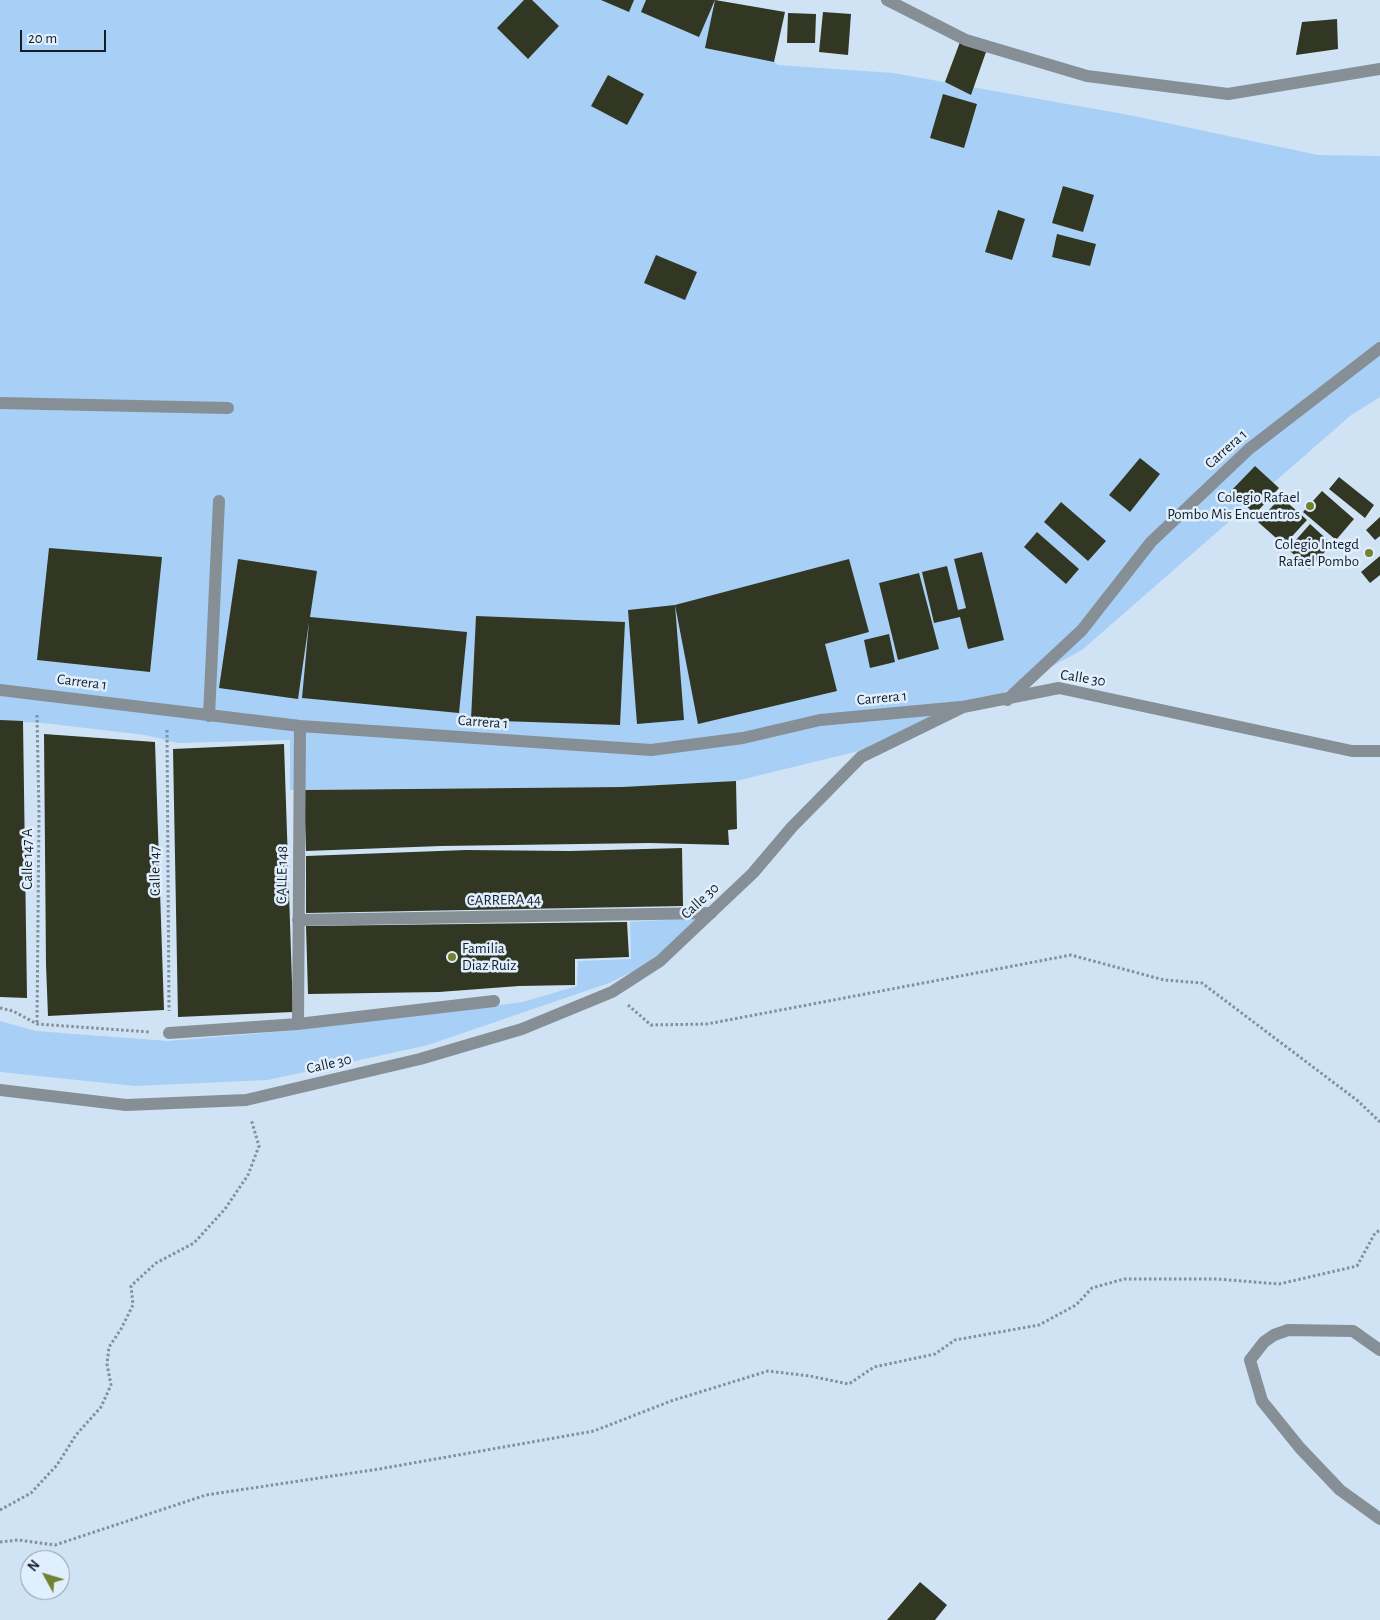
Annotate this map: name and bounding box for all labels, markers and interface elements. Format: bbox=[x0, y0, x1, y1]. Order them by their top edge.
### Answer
scale bar bbox=[22, 20, 109, 52]
text: 20 m bbox=[28, 31, 57, 46]
street label: Carrera 1 bbox=[1201, 425, 1251, 473]
place label: Colegio Rafael Pombo Mis Encuentros bbox=[1167, 488, 1300, 523]
marker: Colegio Rafael Pombo Mis Encuentros bbox=[1304, 500, 1316, 512]
place label: Colegio Integd Rafael Pombo bbox=[1275, 535, 1359, 570]
marker: Colegio Integd Rafael Pombo bbox=[1363, 547, 1375, 559]
street label: Calle 30 bbox=[1059, 666, 1107, 690]
street label: Carrera 1 bbox=[56, 670, 108, 694]
street label: Carrera 1 bbox=[856, 687, 908, 709]
street label: Carrera 1 bbox=[457, 711, 509, 733]
street label: Calle 147 A bbox=[18, 828, 36, 890]
street label: Calle 147 bbox=[146, 846, 164, 896]
street label: CALLE 148 bbox=[272, 846, 292, 904]
street label: Calle 30 bbox=[677, 879, 723, 923]
street label: CARRERA 44 bbox=[467, 890, 541, 910]
place label: Familia Diaz Ruiz bbox=[462, 939, 516, 974]
marker: Familia Diaz Ruiz bbox=[446, 951, 458, 963]
street label: Calle 30 bbox=[305, 1050, 353, 1078]
north arrow bbox=[20, 1550, 70, 1600]
text: N bbox=[26, 1558, 43, 1574]

